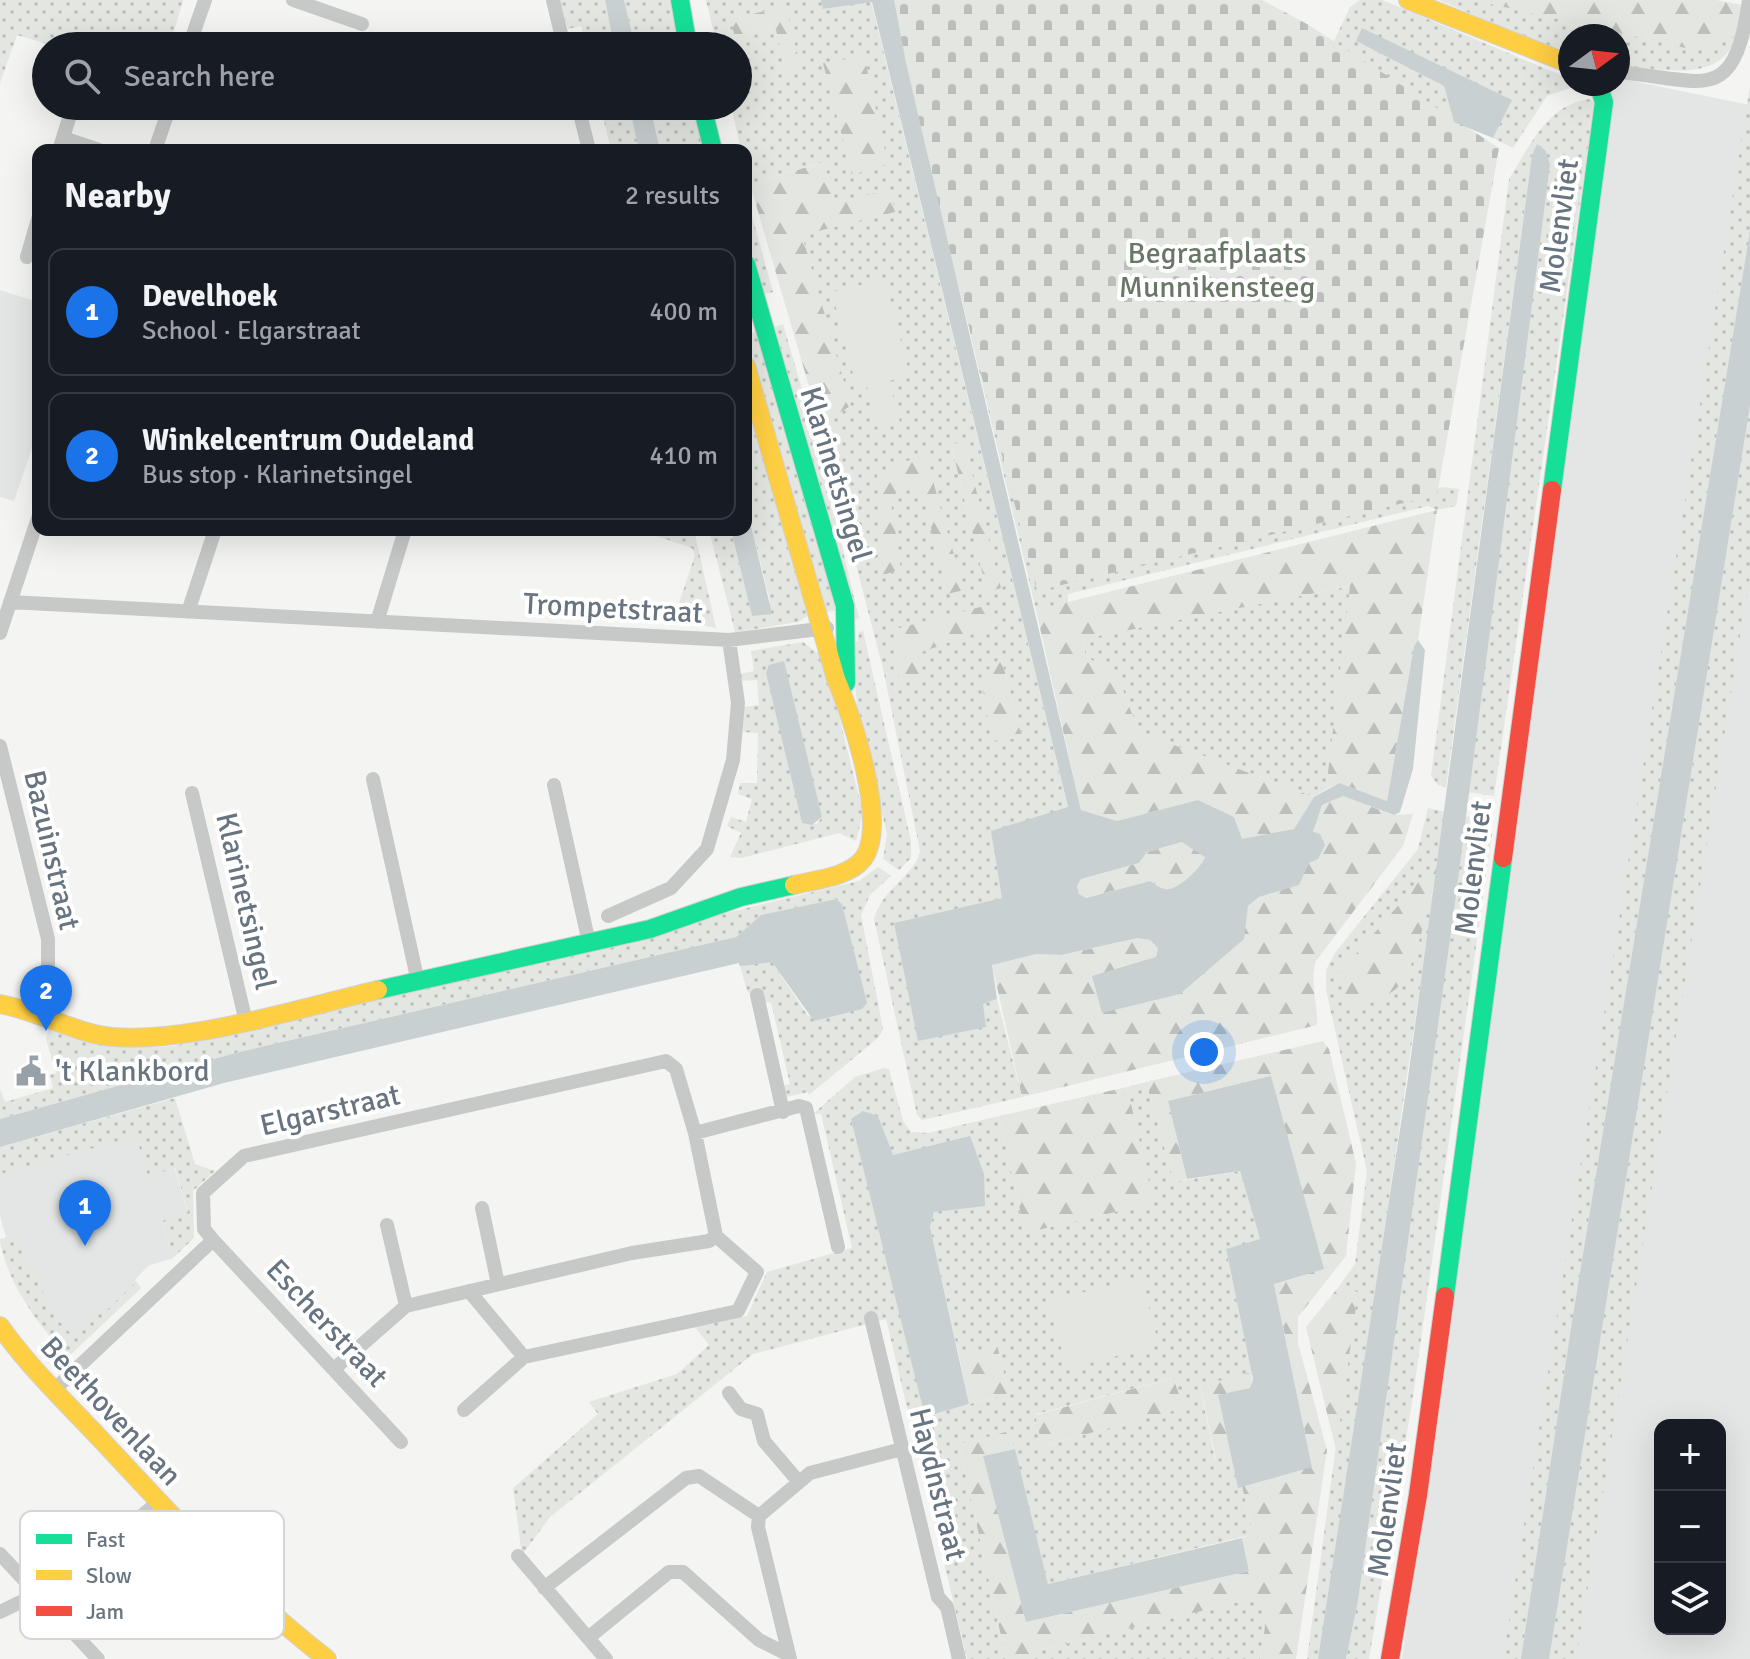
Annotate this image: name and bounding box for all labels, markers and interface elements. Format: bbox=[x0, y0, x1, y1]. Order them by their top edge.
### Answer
north arrow bbox=[1558, 24, 1630, 96]
search box bbox=[32, 32, 752, 120]
icon: search bbox=[60, 54, 104, 98]
text: Search here bbox=[124, 58, 275, 95]
street label: Molenvliet bbox=[1532, 157, 1587, 296]
text: Nearby bbox=[64, 175, 171, 217]
text: 2 results bbox=[625, 180, 720, 212]
park label: Begraafplaats Munnikensteeg bbox=[1119, 235, 1315, 306]
text: Develhoek bbox=[142, 278, 278, 315]
text: 1 bbox=[85, 296, 99, 328]
text: 400 m bbox=[649, 296, 718, 328]
text: School · Elgarstraat bbox=[142, 315, 361, 347]
street label: Klarinetsingel bbox=[791, 382, 880, 566]
text: Winkelcentrum Oudeland bbox=[142, 422, 474, 459]
text: 2 bbox=[85, 440, 99, 472]
text: 410 m bbox=[649, 440, 718, 472]
text: Bus stop · Klarinetsingel bbox=[142, 459, 413, 491]
street label: Trompetstraat bbox=[522, 585, 704, 632]
street label: Bazuinstraat bbox=[15, 767, 88, 933]
street label: Molenvliet bbox=[1447, 799, 1500, 937]
street label: Klarinetsingel bbox=[207, 809, 284, 993]
pin: 2 bbox=[20, 965, 72, 1031]
your location bbox=[1184, 1032, 1224, 1072]
place label: 't Klankbord bbox=[55, 1053, 210, 1090]
public building icon: 't Klankbord bbox=[14, 1054, 48, 1088]
street label: Elgarstraat bbox=[256, 1076, 404, 1145]
pin: 1 bbox=[59, 1180, 111, 1246]
street label: Escherstraat bbox=[258, 1252, 395, 1395]
street label: Beethovenlaan bbox=[32, 1329, 189, 1494]
street label: Haydnstraat bbox=[901, 1404, 974, 1564]
map controls bbox=[1654, 1419, 1726, 1635]
button: + bbox=[1654, 1419, 1726, 1491]
street label: Molenvliet bbox=[1360, 1441, 1415, 1580]
button: − bbox=[1654, 1491, 1726, 1563]
legend bbox=[20, 1511, 284, 1639]
text: Fast bbox=[86, 1526, 126, 1553]
text: Slow bbox=[86, 1562, 132, 1589]
button: layers bbox=[1654, 1563, 1726, 1635]
text: Jam bbox=[86, 1598, 124, 1625]

